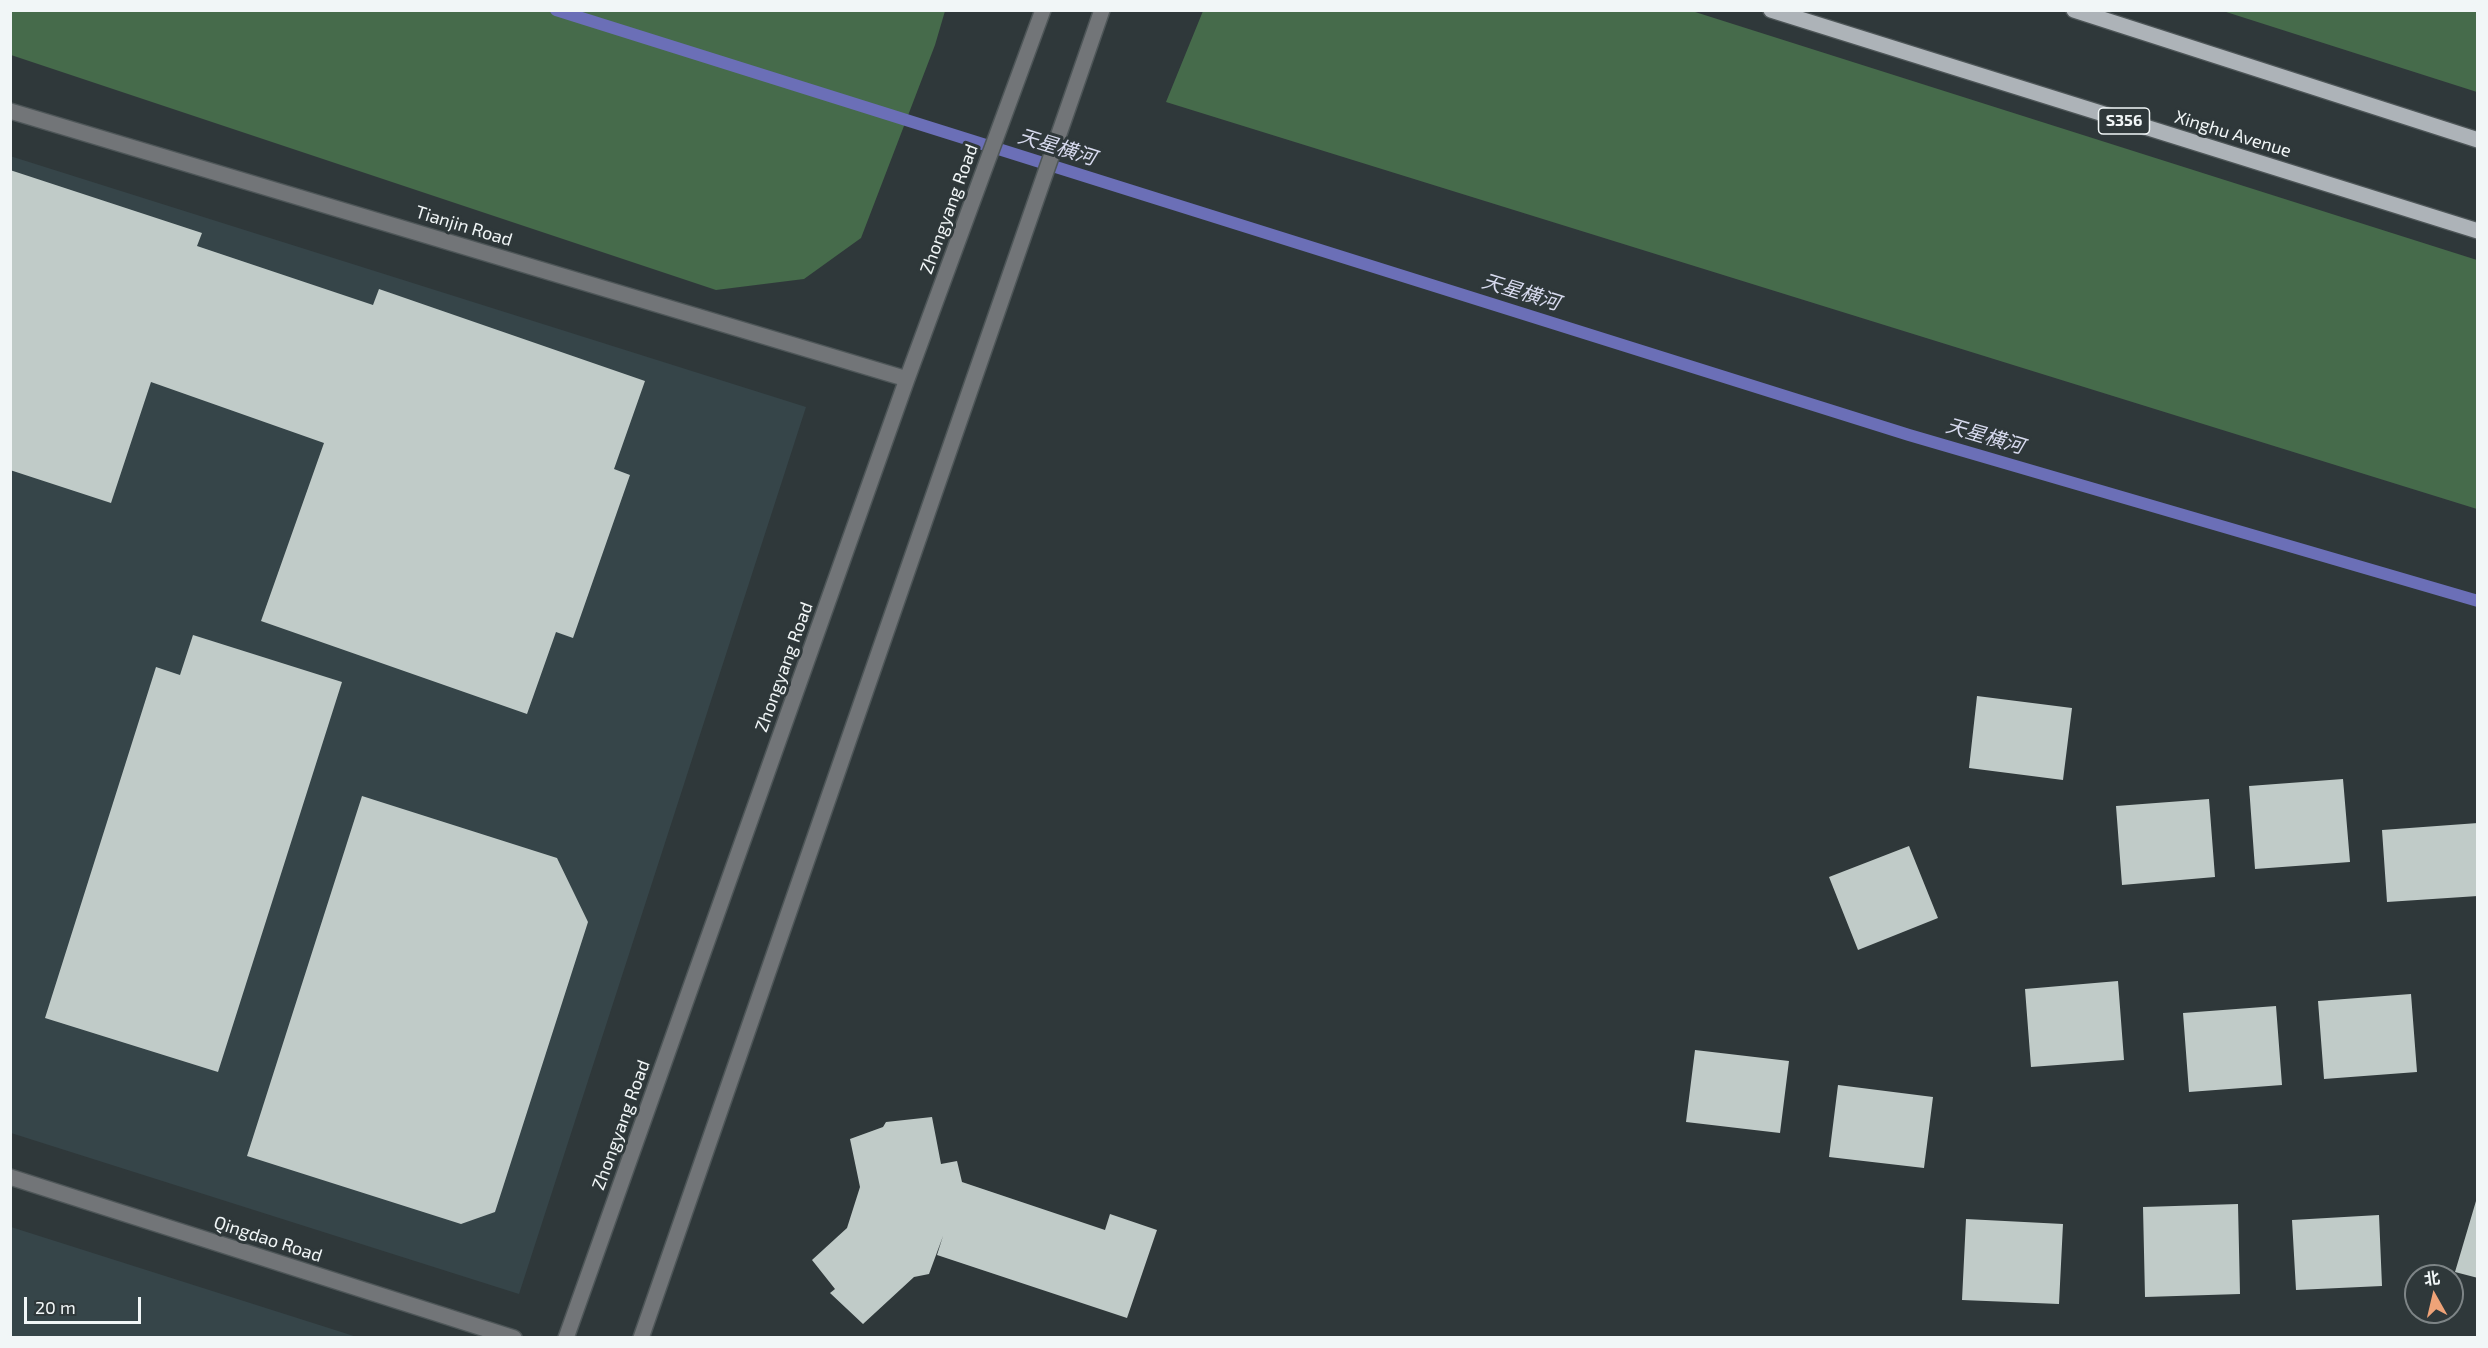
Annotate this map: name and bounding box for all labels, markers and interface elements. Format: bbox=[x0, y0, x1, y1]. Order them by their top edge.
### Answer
street label: Xinghu Avenue bbox=[2172, 106, 2294, 162]
road number: S356 bbox=[2098, 108, 2150, 134]
water label: 天星横河 bbox=[1015, 124, 1099, 170]
street label: Zhongyang Road bbox=[915, 141, 983, 277]
street label: Tianjin Road bbox=[413, 201, 515, 251]
water label: 天星横河 bbox=[1479, 269, 1563, 315]
water label: 天星横河 bbox=[1943, 413, 2027, 459]
street label: Zhongyang Road bbox=[750, 599, 818, 735]
street label: Zhongyang Road bbox=[587, 1057, 655, 1193]
street label: Qingdao Road bbox=[211, 1211, 325, 1267]
north arrow bbox=[2404, 1264, 2464, 1324]
text: 北 bbox=[2422, 1267, 2441, 1288]
scale bar bbox=[27, 1285, 144, 1323]
text: 20 m bbox=[35, 1296, 76, 1318]

